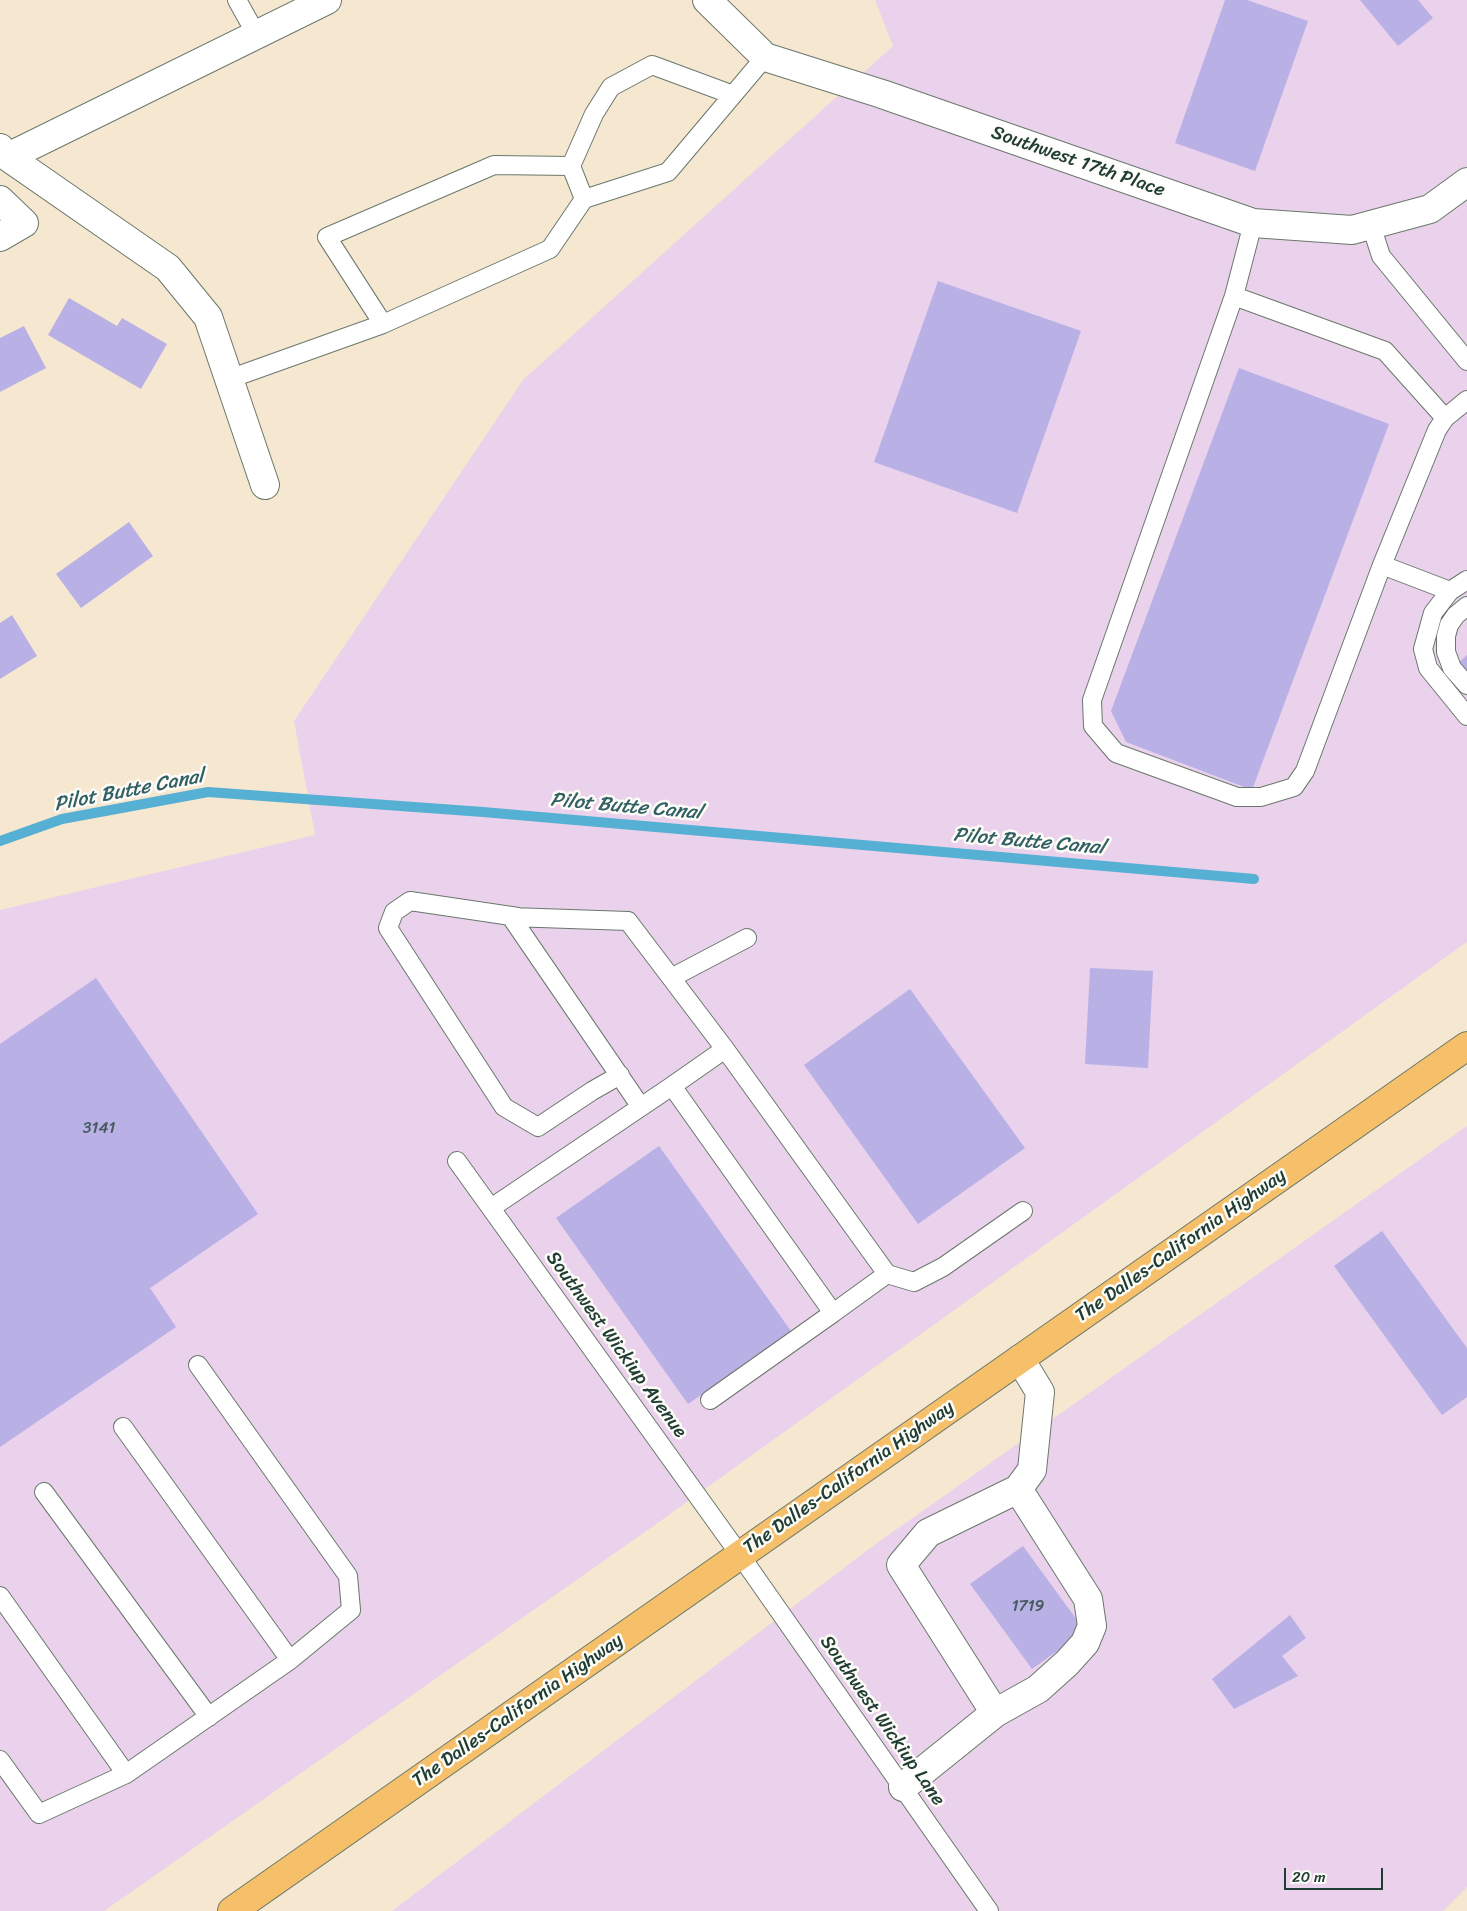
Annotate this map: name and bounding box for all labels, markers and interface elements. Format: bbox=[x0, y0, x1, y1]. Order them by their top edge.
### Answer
street label: Southwest 17th Place bbox=[988, 122, 1168, 202]
water label: Pilot Butte Canal bbox=[52, 765, 206, 817]
water label: Pilot Butte Canal bbox=[549, 788, 703, 826]
water label: Pilot Butte Canal bbox=[952, 823, 1106, 861]
house number: 3141 bbox=[83, 1119, 115, 1139]
street label: The Dalles-California Highway bbox=[1071, 1164, 1291, 1328]
street label: Southwest Wickiup Avenue bbox=[541, 1247, 691, 1443]
street label: The Dalles-California Highway bbox=[739, 1396, 959, 1560]
house number: 1719 bbox=[1012, 1597, 1044, 1617]
street label: The Dalles-California Highway bbox=[408, 1629, 628, 1793]
street label: Southwest Wickiup Lane bbox=[815, 1632, 949, 1810]
scale bar bbox=[1287, 1858, 1386, 1890]
text: 20 m bbox=[1292, 1864, 1326, 1890]

